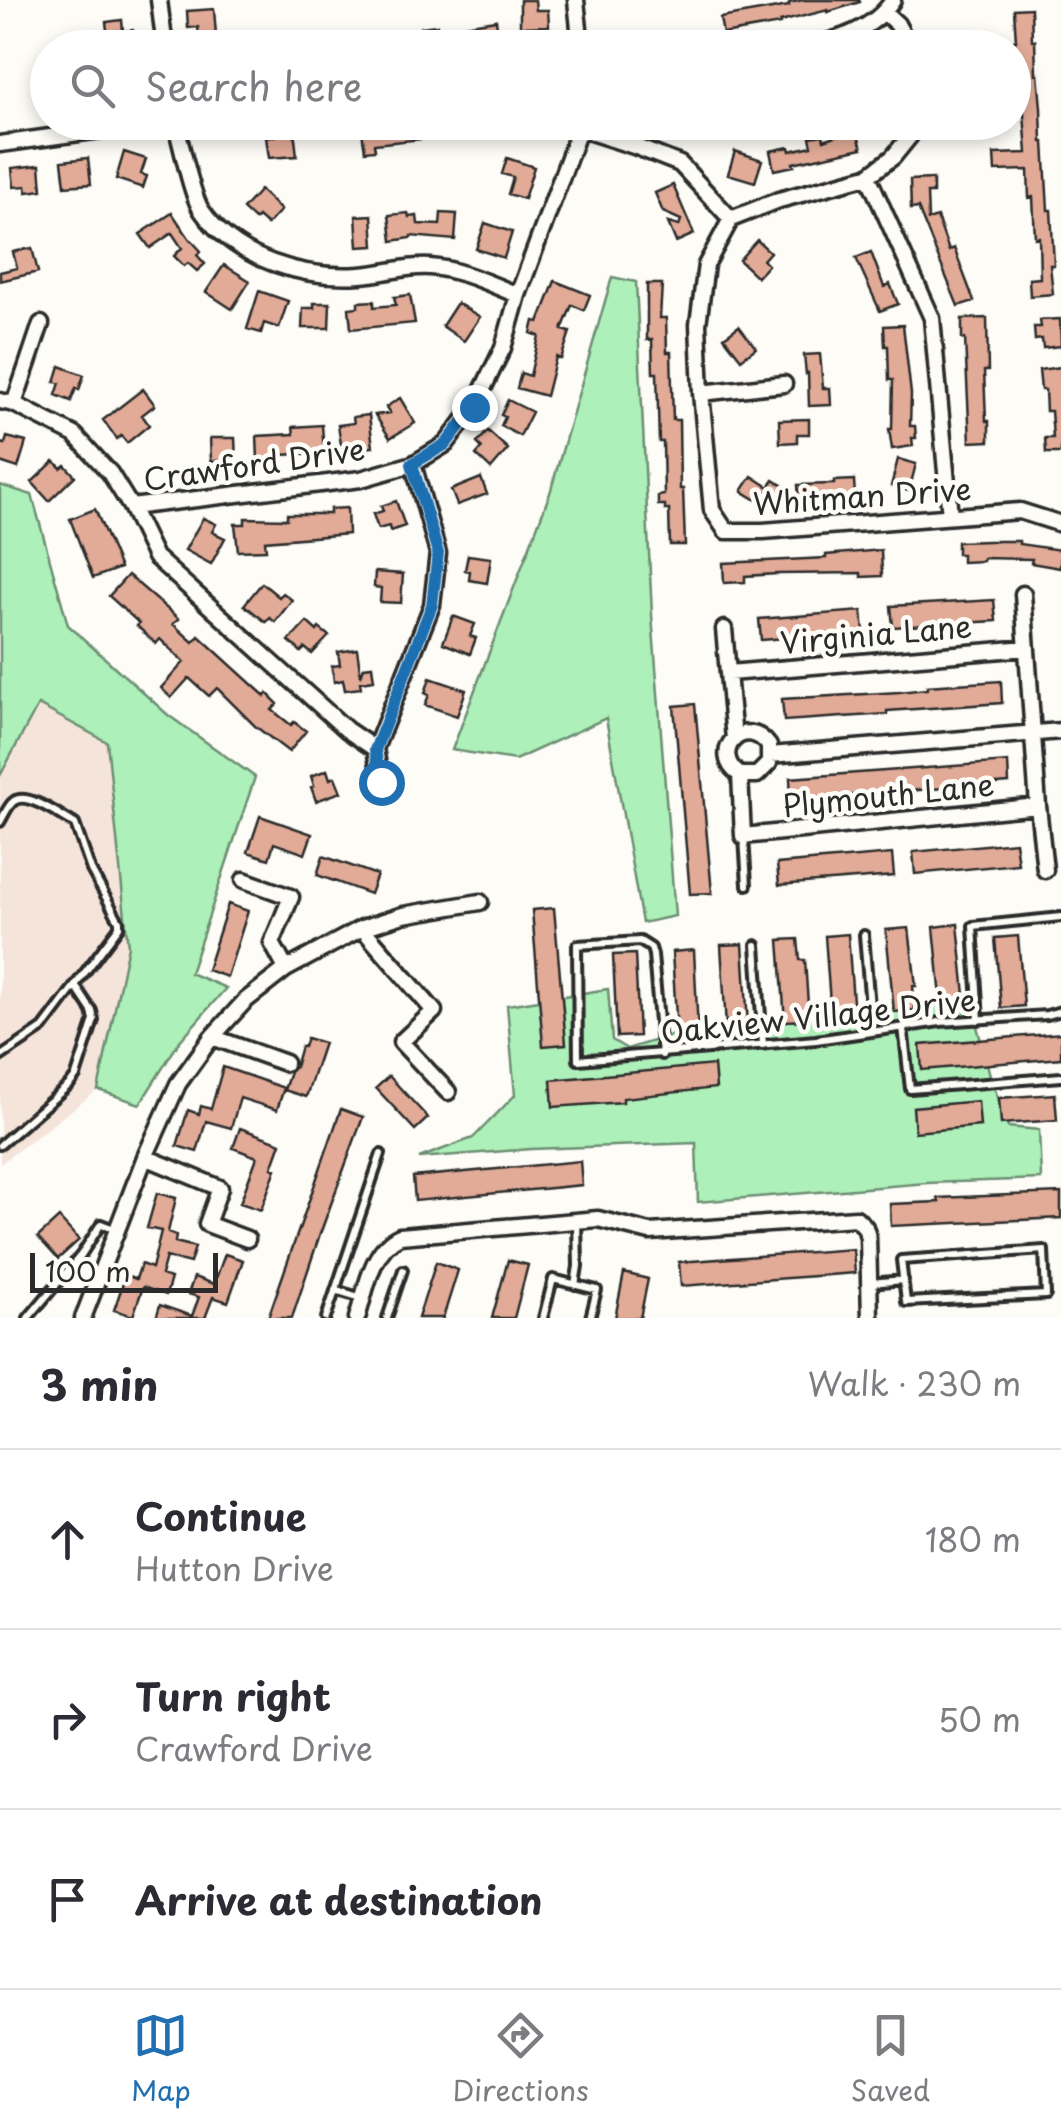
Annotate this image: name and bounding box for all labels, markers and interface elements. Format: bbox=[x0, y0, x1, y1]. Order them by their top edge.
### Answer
search box bbox=[30, 30, 1031, 140]
text: Search here bbox=[145, 57, 362, 114]
icon: search bbox=[65, 58, 120, 113]
route end bbox=[452, 385, 498, 431]
street label: Crawford Drive bbox=[140, 425, 368, 501]
street label: Whitman Drive bbox=[752, 465, 972, 525]
street label: Virginia Lane bbox=[778, 602, 974, 664]
route start bbox=[359, 760, 405, 806]
street label: Plymouth Lane bbox=[780, 760, 996, 828]
street label: Oakview Village Drive bbox=[658, 976, 978, 1054]
scale bar bbox=[30, 1248, 218, 1292]
text: 100 m bbox=[45, 1249, 131, 1292]
text: 3 min bbox=[40, 1352, 158, 1415]
text: Walk · 230 m bbox=[808, 1359, 1021, 1407]
text: Continue bbox=[135, 1487, 306, 1544]
icon: ahead bbox=[40, 1512, 95, 1567]
text: 180 m bbox=[925, 1515, 1021, 1563]
text: Hutton Drive bbox=[135, 1544, 334, 1592]
text: Turn right bbox=[135, 1667, 331, 1724]
icon: right bbox=[40, 1692, 95, 1747]
text: 50 m bbox=[938, 1695, 1021, 1743]
text: Crawford Drive bbox=[135, 1724, 373, 1772]
text: Arrive at destination bbox=[135, 1871, 543, 1928]
icon: arrive bbox=[40, 1872, 95, 1927]
tab: Map bbox=[131, 2008, 191, 2111]
tab: Directions bbox=[453, 2008, 589, 2111]
tab: Saved bbox=[851, 2008, 930, 2111]

